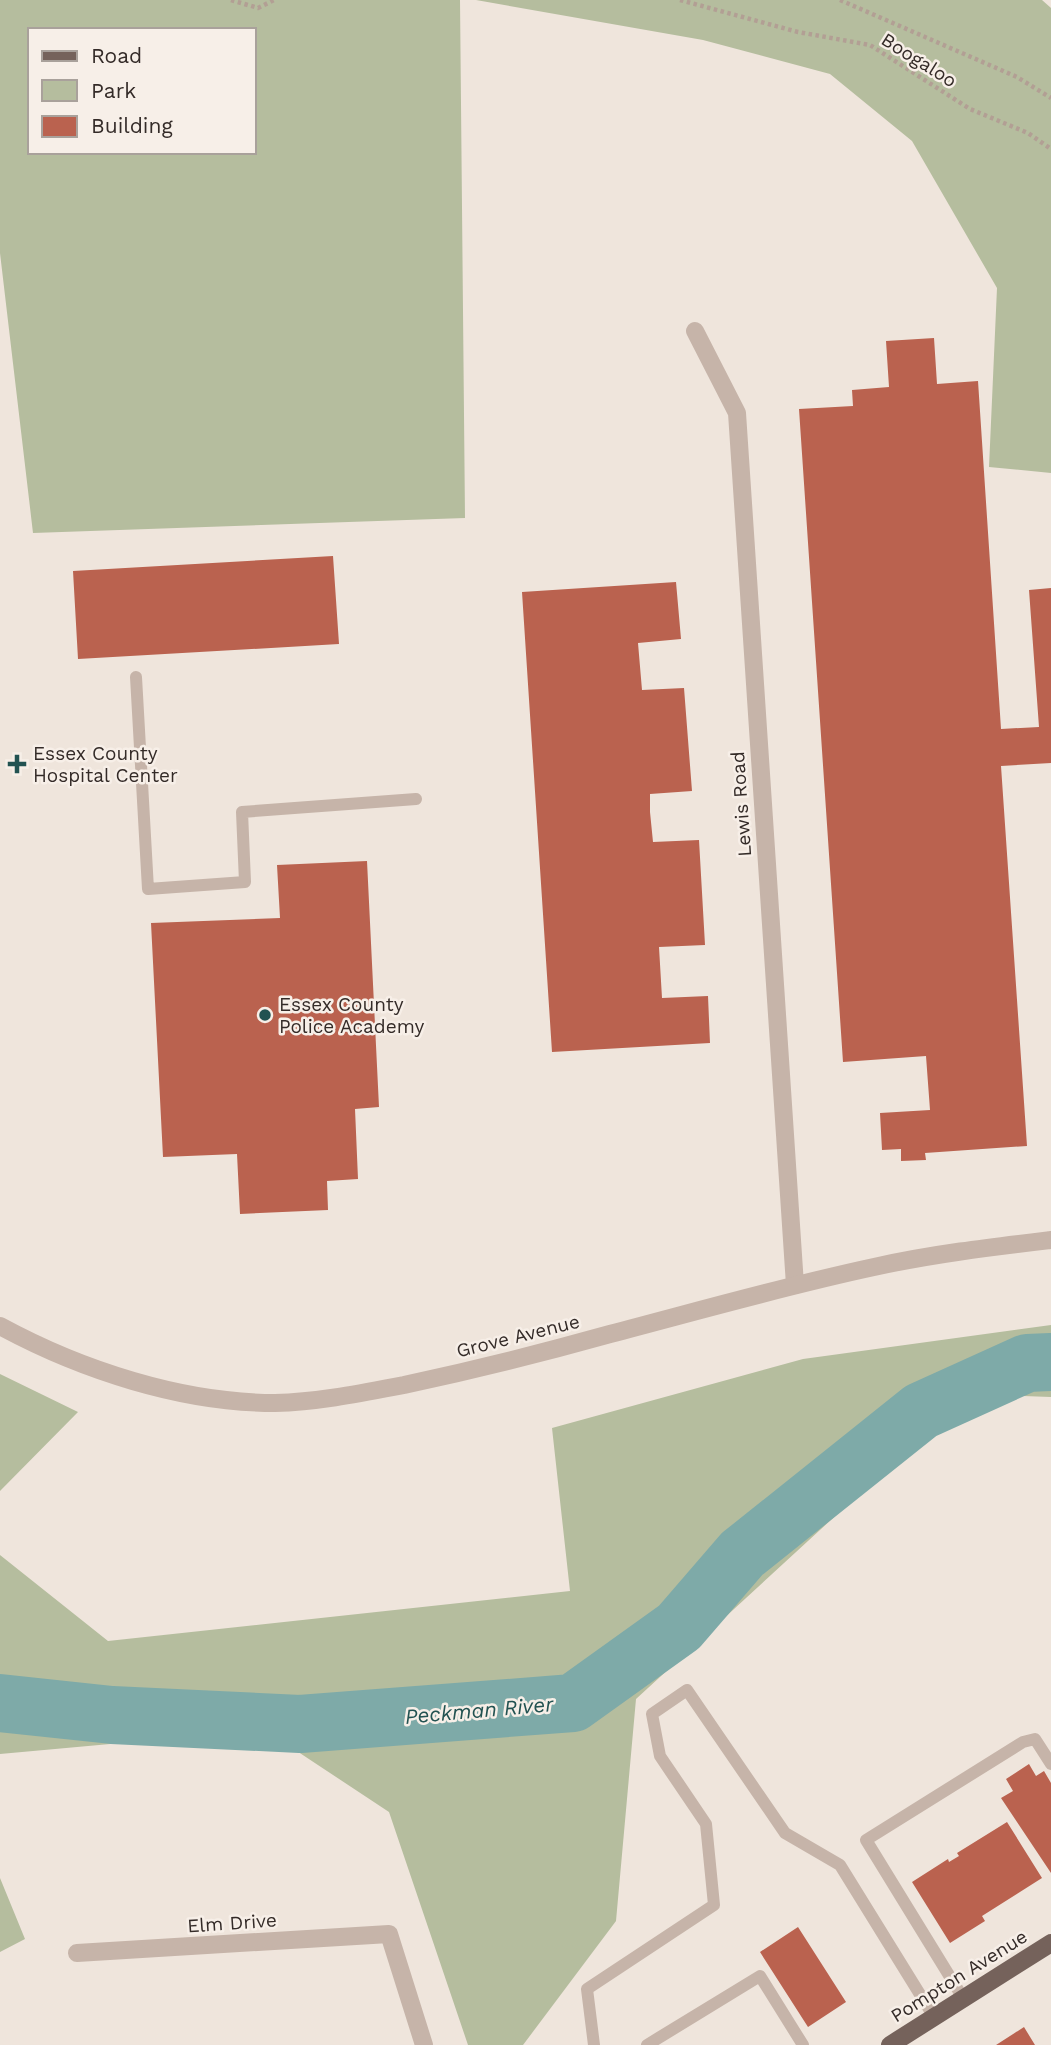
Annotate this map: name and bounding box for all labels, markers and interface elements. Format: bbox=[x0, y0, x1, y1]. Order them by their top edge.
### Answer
legend bbox=[28, 28, 256, 154]
street label: Boogaloo bbox=[877, 28, 961, 92]
text: Road bbox=[91, 43, 142, 68]
text: Park bbox=[91, 78, 136, 103]
text: Building bbox=[91, 113, 173, 138]
place label: Essex County Hospital Center bbox=[33, 742, 178, 787]
street label: Lewis Road bbox=[726, 751, 756, 857]
marker: Essex County Hospital Center bbox=[7, 754, 27, 774]
place label: Essex County Police Academy bbox=[279, 993, 424, 1038]
marker: Essex County Police Academy bbox=[257, 1007, 273, 1023]
street label: Grove Avenue bbox=[454, 1310, 582, 1362]
water label: Peckman River bbox=[404, 1691, 555, 1729]
street label: Elm Drive bbox=[186, 1908, 278, 1938]
street label: Pompton Avenue bbox=[886, 1925, 1032, 2027]

